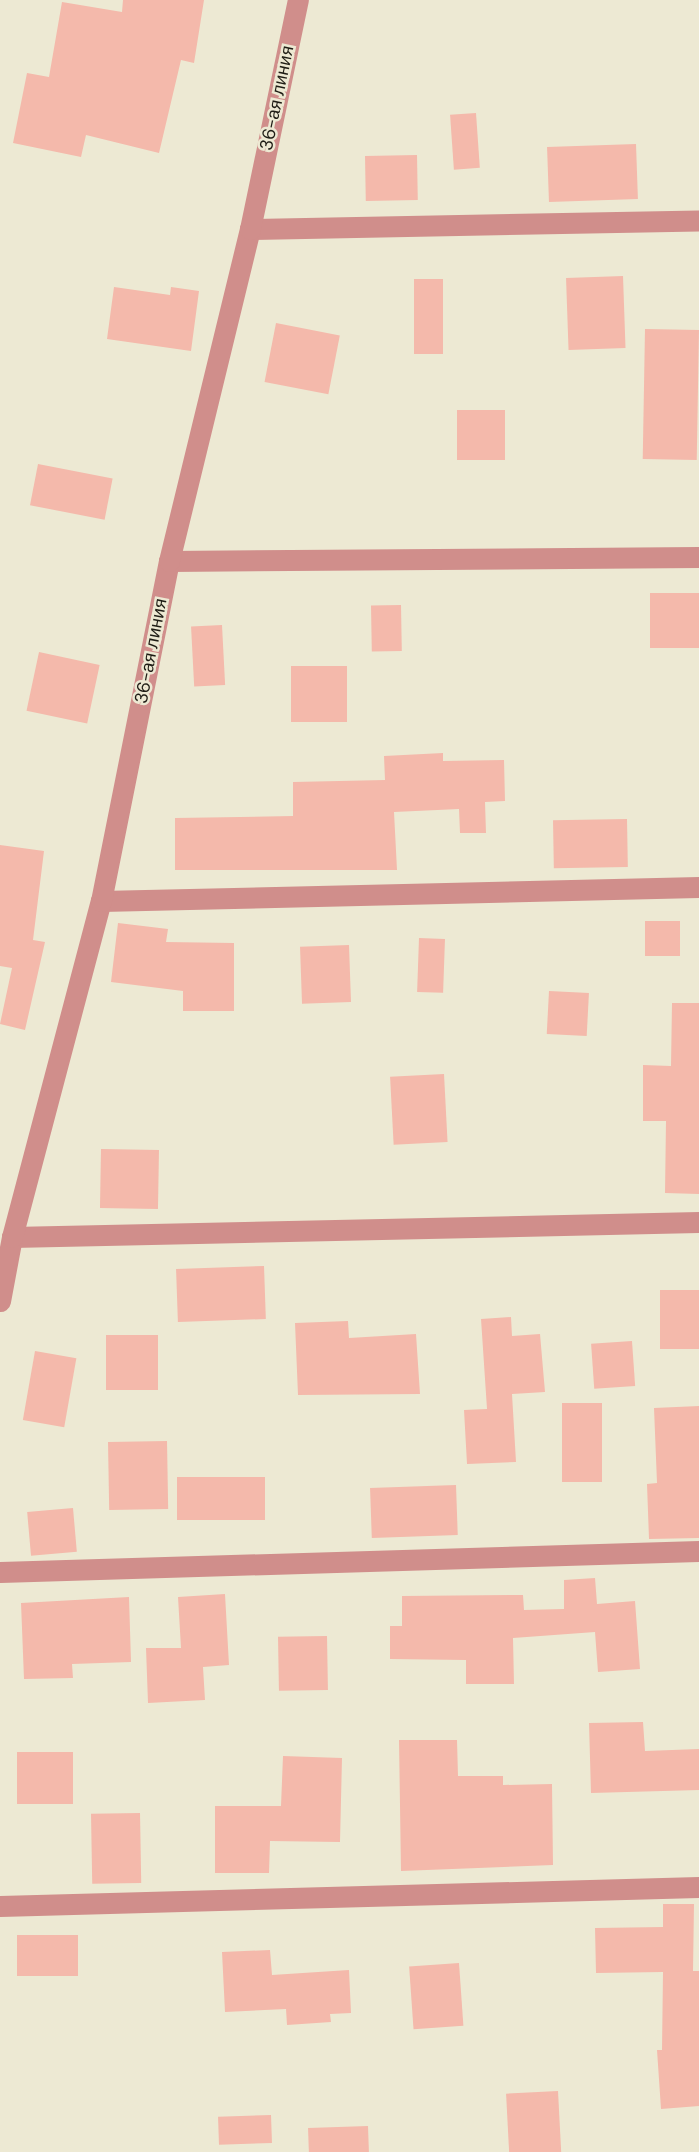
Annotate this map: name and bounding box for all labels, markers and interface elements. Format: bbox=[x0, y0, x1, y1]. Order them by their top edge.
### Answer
street label: 36-ая линия bbox=[255, 44, 299, 152]
street label: 36-ая линия bbox=[130, 597, 172, 705]

